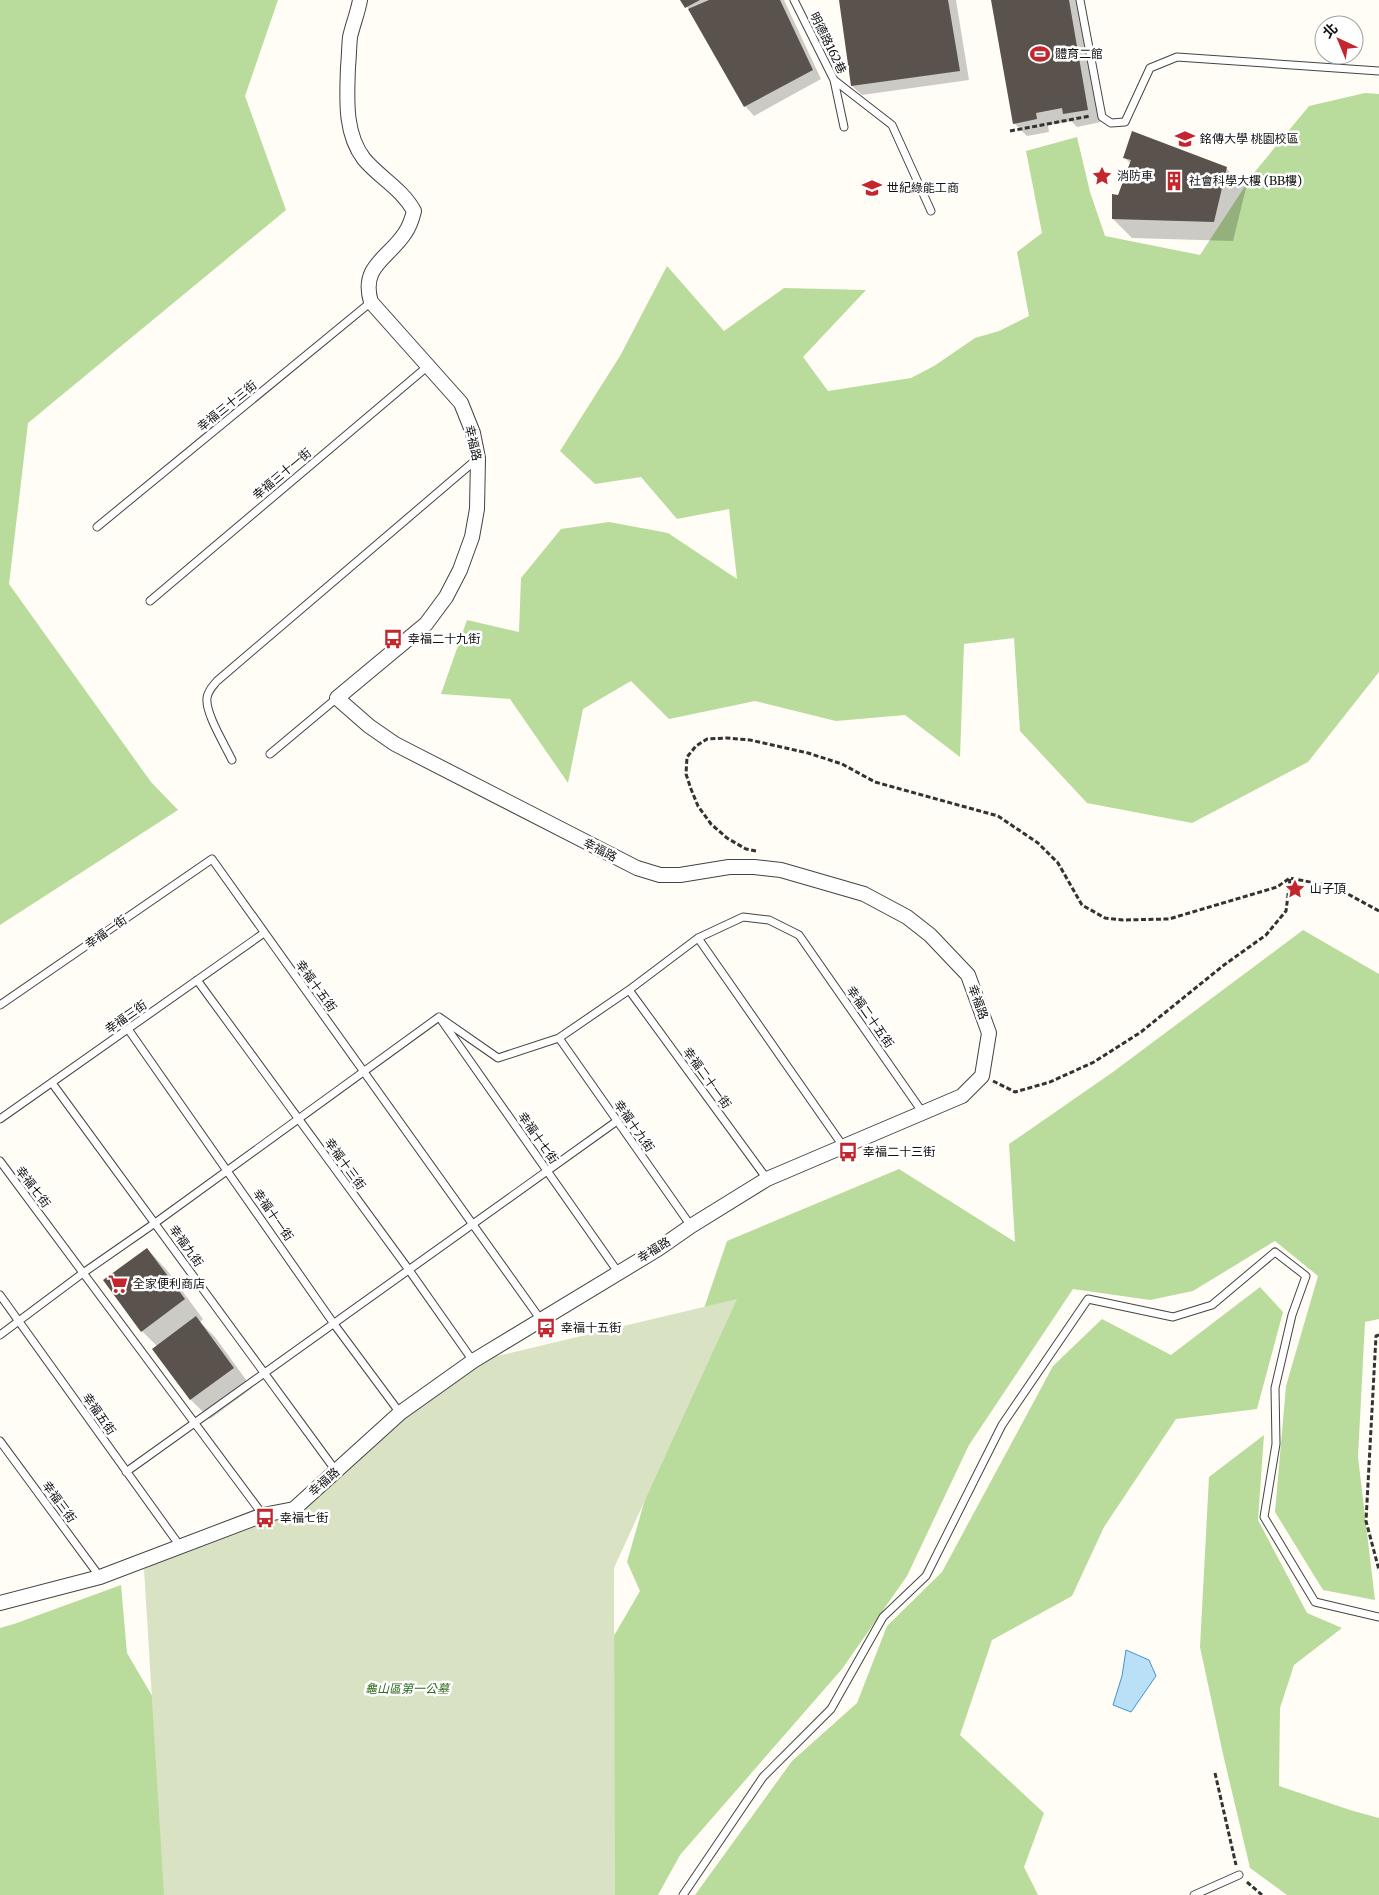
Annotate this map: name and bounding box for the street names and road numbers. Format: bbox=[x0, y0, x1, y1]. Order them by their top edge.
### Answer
street label: 明德路162巷 bbox=[807, 9, 850, 76]
street label: 幸福三十三街 bbox=[194, 377, 259, 434]
street label: 幸福路 bbox=[462, 424, 485, 462]
street label: 幸福三十一街 bbox=[249, 445, 314, 503]
street label: 幸福路 bbox=[581, 835, 620, 864]
street label: 幸福一街 bbox=[82, 912, 130, 952]
street label: 幸福十五街 bbox=[293, 957, 340, 1014]
street label: 幸福路 bbox=[965, 982, 992, 1021]
street label: 幸福二十五街 bbox=[844, 983, 897, 1051]
street label: 幸福三街 bbox=[102, 997, 150, 1037]
street label: 幸福二十一街 bbox=[680, 1044, 735, 1111]
street label: 幸福十九街 bbox=[611, 1097, 658, 1155]
street label: 幸福十七街 bbox=[515, 1109, 562, 1167]
street label: 幸福十三街 bbox=[322, 1135, 369, 1192]
street label: 幸福七街 bbox=[13, 1163, 54, 1210]
street label: 幸福十一街 bbox=[250, 1186, 297, 1244]
street label: 幸福九街 bbox=[166, 1222, 207, 1270]
street label: 幸福路 bbox=[634, 1234, 673, 1265]
street label: 幸福五街 bbox=[79, 1390, 119, 1438]
street label: 幸福路 bbox=[305, 1464, 342, 1499]
street label: 幸福三街 bbox=[39, 1478, 80, 1526]

